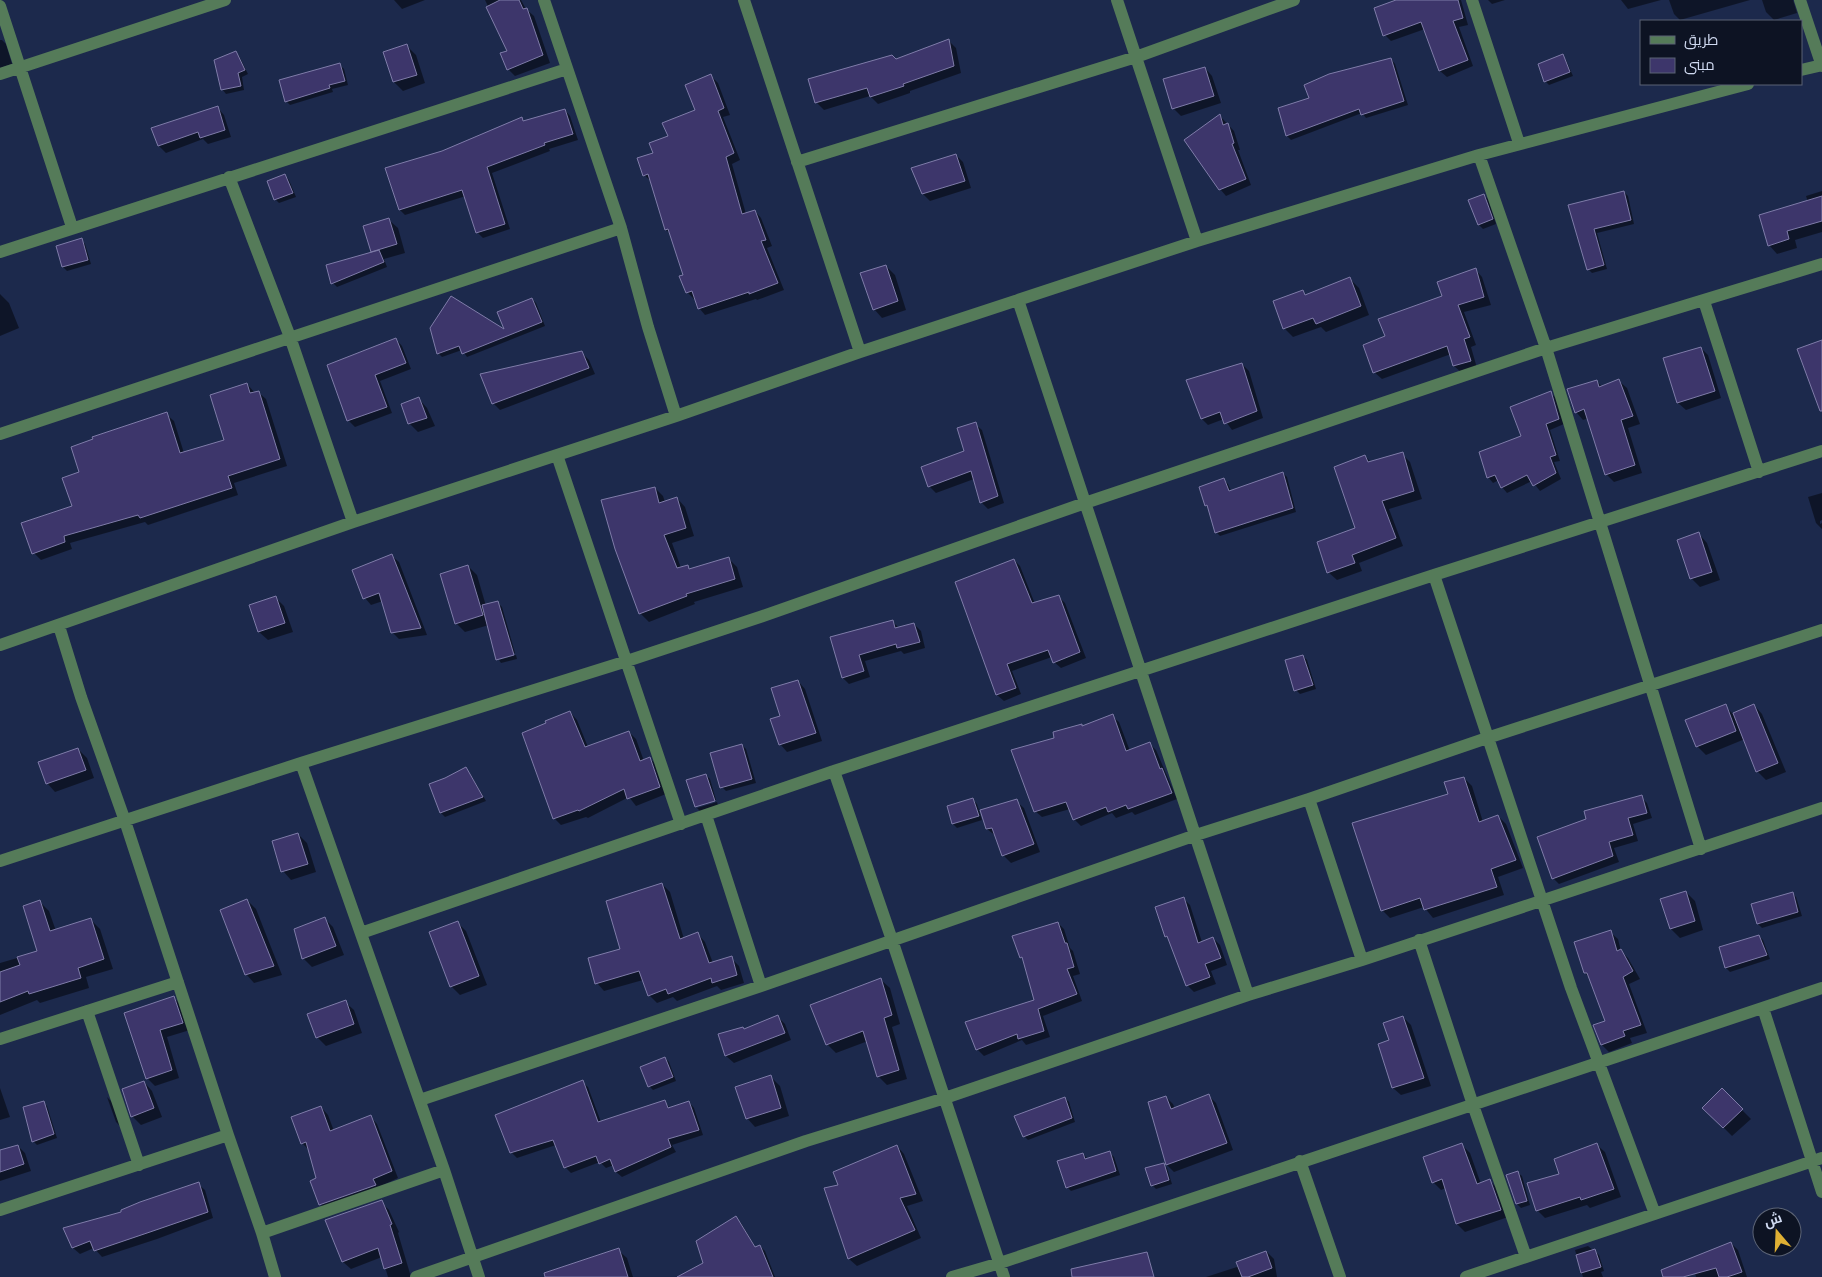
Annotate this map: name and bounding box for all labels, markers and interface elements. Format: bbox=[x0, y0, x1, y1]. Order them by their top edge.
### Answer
legend bbox=[1640, 20, 1802, 85]
text: طريق bbox=[1684, 29, 1718, 50]
text: مبنى bbox=[1684, 54, 1715, 75]
north arrow bbox=[1752, 1207, 1802, 1257]
text: ش bbox=[1761, 1207, 1785, 1232]

